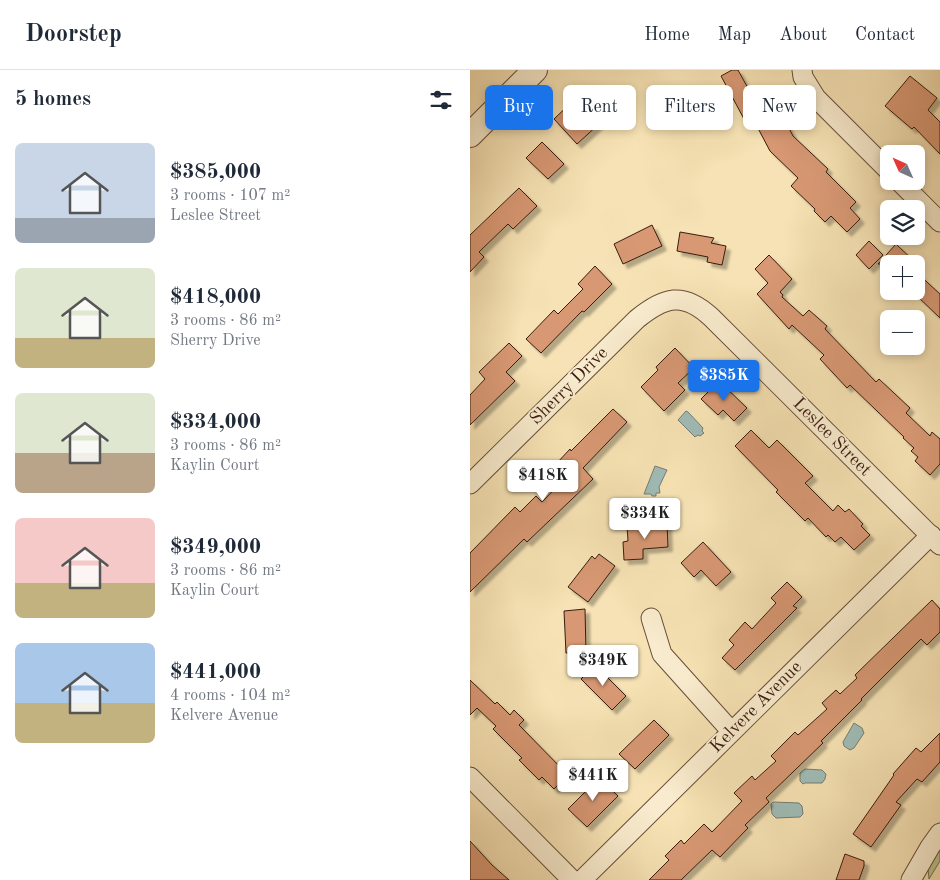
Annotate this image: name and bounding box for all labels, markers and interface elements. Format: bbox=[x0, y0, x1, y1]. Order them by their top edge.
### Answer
text: Doorstep bbox=[25, 23, 122, 47]
text: Home bbox=[644, 26, 690, 44]
text: Map bbox=[718, 26, 751, 44]
text: About bbox=[779, 26, 827, 44]
text: Contact bbox=[855, 26, 915, 44]
chip: Buy bbox=[485, 85, 553, 130]
chip: Rent bbox=[563, 85, 636, 130]
chip: Filters bbox=[646, 85, 733, 130]
chip: New bbox=[743, 85, 816, 130]
icon: filters bbox=[427, 86, 455, 114]
text: 5 homes bbox=[15, 89, 91, 110]
north arrow bbox=[880, 145, 925, 190]
map controls bbox=[880, 145, 925, 355]
text: $385,000 bbox=[170, 162, 261, 183]
icon: home bbox=[55, 163, 115, 223]
text: 3 rooms · 107 m² bbox=[170, 188, 290, 204]
button: layers bbox=[880, 200, 925, 245]
text: Leslee Street bbox=[170, 208, 261, 224]
button: + bbox=[880, 255, 925, 300]
text: $418,000 bbox=[170, 287, 261, 308]
icon: home bbox=[55, 288, 115, 348]
button: − bbox=[880, 310, 925, 355]
text: 3 rooms · 86 m² bbox=[170, 313, 281, 329]
text: Sherry Drive bbox=[170, 333, 261, 349]
street label: Sherry Drive bbox=[527, 344, 611, 428]
pin: $385K bbox=[689, 360, 759, 402]
text: $385K bbox=[699, 368, 749, 384]
street label: Leslee Street bbox=[789, 394, 875, 480]
text: $334,000 bbox=[170, 412, 261, 433]
icon: home bbox=[55, 413, 115, 473]
text: 3 rooms · 86 m² bbox=[170, 438, 281, 454]
text: Kaylin Court bbox=[170, 458, 259, 474]
pin: $418K bbox=[508, 460, 578, 502]
text: $418K bbox=[518, 468, 568, 484]
pin: $334K bbox=[610, 498, 680, 540]
text: $334K bbox=[620, 506, 670, 522]
text: $349,000 bbox=[170, 537, 261, 558]
icon: home bbox=[55, 538, 115, 598]
text: 3 rooms · 86 m² bbox=[170, 563, 281, 579]
text: Kaylin Court bbox=[170, 583, 259, 599]
pin: $349K bbox=[568, 644, 638, 687]
text: $349K bbox=[578, 653, 628, 669]
street label: Kelvere Avenue bbox=[707, 658, 805, 756]
text: $441,000 bbox=[170, 662, 261, 683]
icon: home bbox=[55, 663, 115, 723]
text: 4 rooms · 104 m² bbox=[170, 688, 290, 704]
text: Kelvere Avenue bbox=[170, 708, 278, 724]
pin: $441K bbox=[558, 760, 628, 802]
text: $441K bbox=[568, 768, 618, 784]

